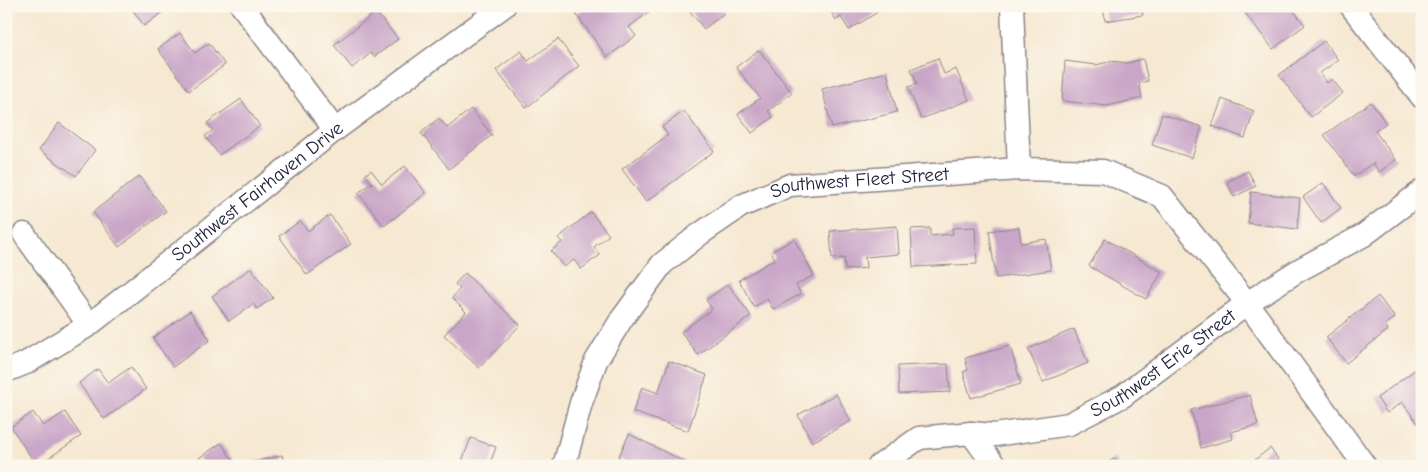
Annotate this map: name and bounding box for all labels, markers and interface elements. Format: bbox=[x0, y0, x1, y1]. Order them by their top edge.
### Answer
street label: Southwest Fairhaven Drive bbox=[167, 117, 347, 266]
street label: Southwest Fleet Street bbox=[767, 163, 950, 203]
street label: Southwest Erie Street bbox=[1087, 304, 1240, 422]

